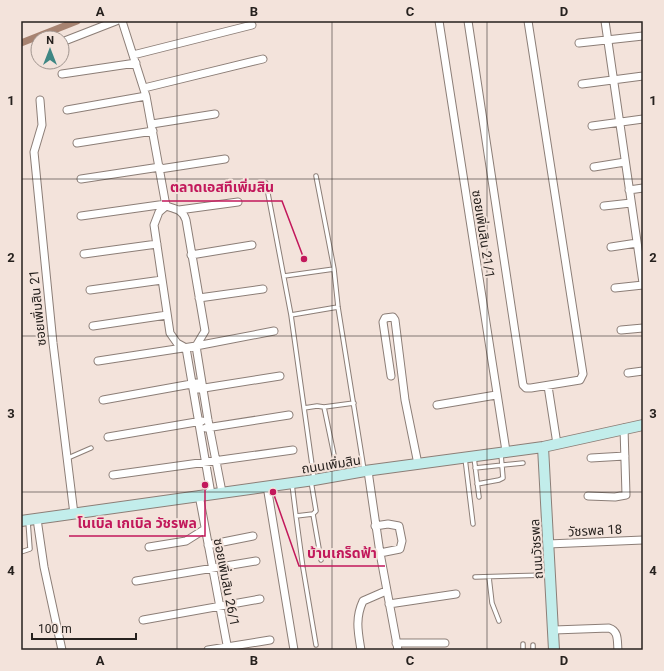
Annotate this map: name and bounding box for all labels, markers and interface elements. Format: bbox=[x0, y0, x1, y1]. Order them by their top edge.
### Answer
text: A bbox=[96, 4, 105, 19]
text: B bbox=[250, 4, 258, 19]
text: C bbox=[406, 4, 415, 19]
text: D bbox=[560, 4, 568, 19]
north arrow bbox=[30, 30, 70, 70]
text: N bbox=[46, 34, 54, 47]
text: 1 bbox=[7, 93, 15, 108]
text: 1 bbox=[649, 93, 657, 108]
callout: ตลาดเอสทีเพิ่มสิน bbox=[162, 175, 282, 201]
text: ตลาดเอสทีเพิ่มสิน bbox=[170, 178, 274, 195]
street label: ซอยเพิ่มสิน 21/1 bbox=[469, 189, 499, 279]
text: 2 bbox=[7, 250, 15, 265]
text: 2 bbox=[649, 250, 657, 265]
street label: ซอยเพิ่มสิน 21 bbox=[25, 269, 49, 347]
text: 3 bbox=[7, 406, 15, 421]
text: 3 bbox=[649, 406, 657, 421]
street label: ถนนเพิ่มสิน bbox=[300, 451, 362, 477]
callout: โนเบิล เกเบิล วัชรพล bbox=[69, 510, 205, 536]
text: โนเบิล เกเบิล วัชรพล bbox=[77, 515, 197, 531]
street label: ถนนวัชรพล bbox=[527, 518, 546, 579]
street label: วัชรพล 18 bbox=[568, 522, 622, 539]
street label: ซอยเพิ่มสิน 26/1 bbox=[211, 537, 244, 627]
callout: บ้านเกร็ดฟ้า bbox=[299, 540, 385, 566]
text: บ้านเกร็ดฟ้า bbox=[307, 545, 377, 561]
text: 4 bbox=[7, 563, 15, 578]
text: 4 bbox=[649, 563, 657, 578]
scale bar bbox=[32, 615, 136, 641]
text: 100 m bbox=[38, 622, 72, 636]
text: A bbox=[96, 653, 105, 668]
text: B bbox=[250, 653, 258, 668]
text: C bbox=[406, 653, 415, 668]
text: D bbox=[560, 653, 568, 668]

